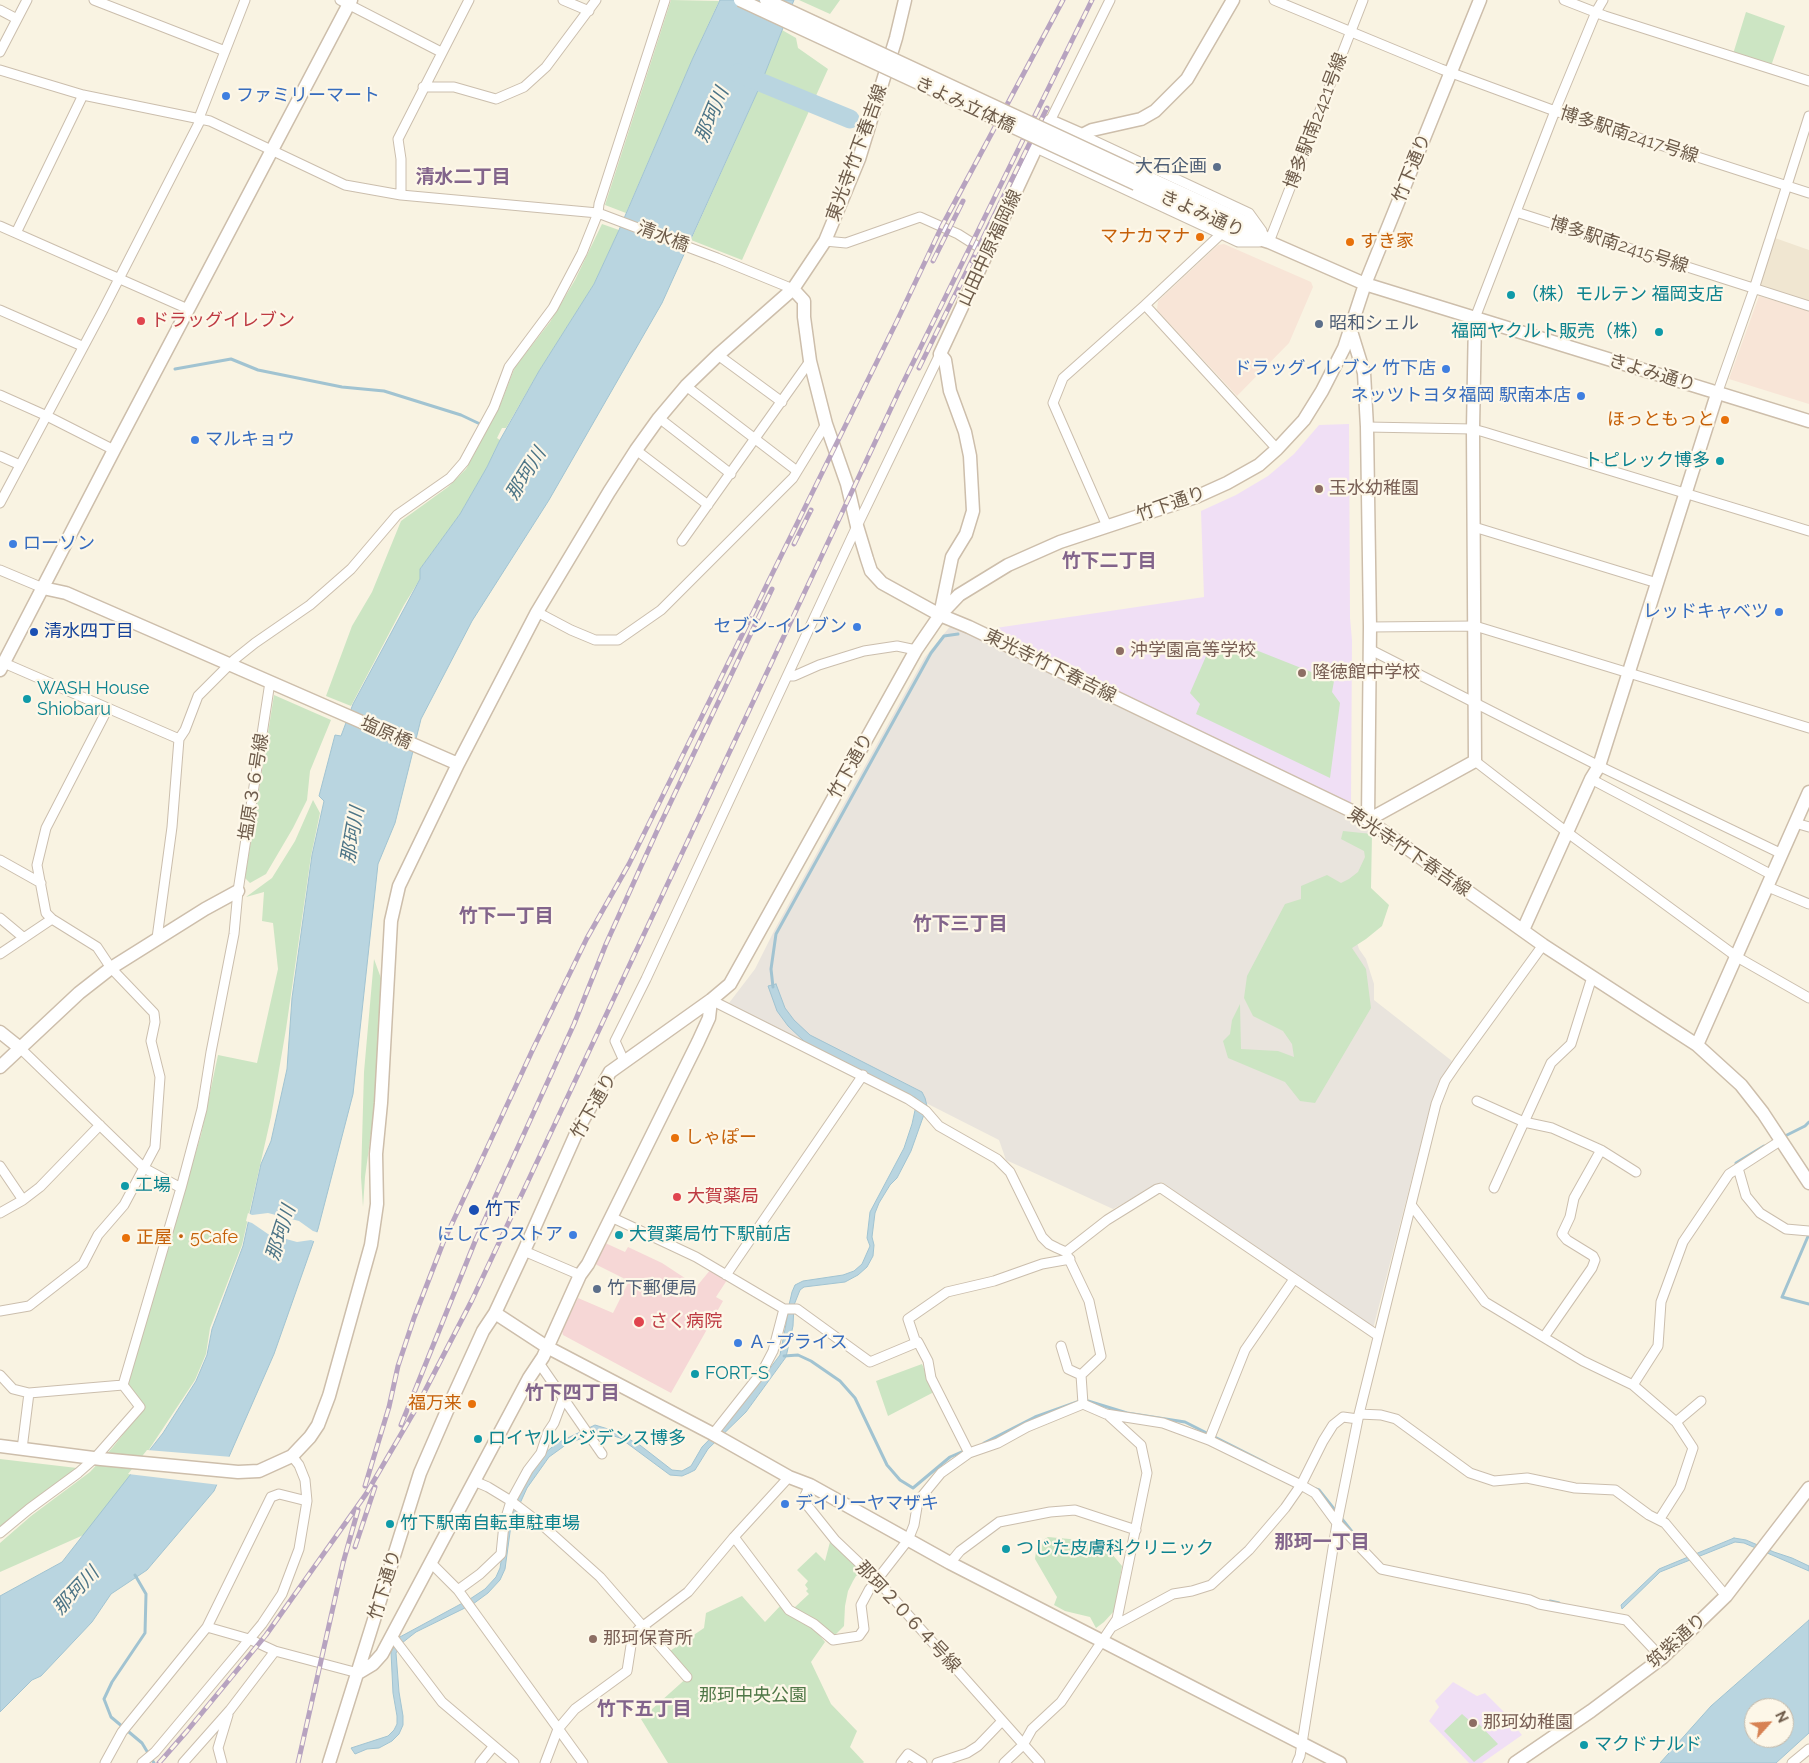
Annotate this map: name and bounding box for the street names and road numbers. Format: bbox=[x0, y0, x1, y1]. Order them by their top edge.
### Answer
street label: 博多駅南2421号線 bbox=[1280, 50, 1352, 192]
street label: きよみ立体橋 bbox=[911, 72, 1019, 138]
street label: 東光寺竹下春吉線 bbox=[822, 82, 892, 224]
street label: 博多駅南2417号線 bbox=[1557, 102, 1701, 168]
street label: 竹下通り bbox=[1389, 131, 1435, 205]
street label: 山田中原福岡線 bbox=[954, 186, 1026, 310]
street label: きよみ通り bbox=[1156, 186, 1248, 242]
street label: 博多駅南2415号線 bbox=[1547, 212, 1691, 278]
street label: 清水橋 bbox=[634, 217, 692, 257]
street label: きよみ通り bbox=[1606, 350, 1698, 396]
street label: 竹下通り bbox=[1133, 482, 1209, 526]
street label: 東光寺竹下春吉線 bbox=[981, 625, 1119, 707]
street label: 塩原橋 bbox=[357, 712, 415, 754]
street label: 竹下通り bbox=[824, 729, 878, 803]
street label: 塩原３６号線 bbox=[235, 732, 273, 842]
street label: 東光寺竹下春吉線 bbox=[1343, 803, 1475, 901]
street label: 竹下通り bbox=[567, 1069, 621, 1143]
street label: 竹下通り bbox=[364, 1547, 406, 1623]
street label: 那珂２０６４号線 bbox=[851, 1557, 965, 1677]
street label: 筑紫通り bbox=[1643, 1609, 1711, 1673]

